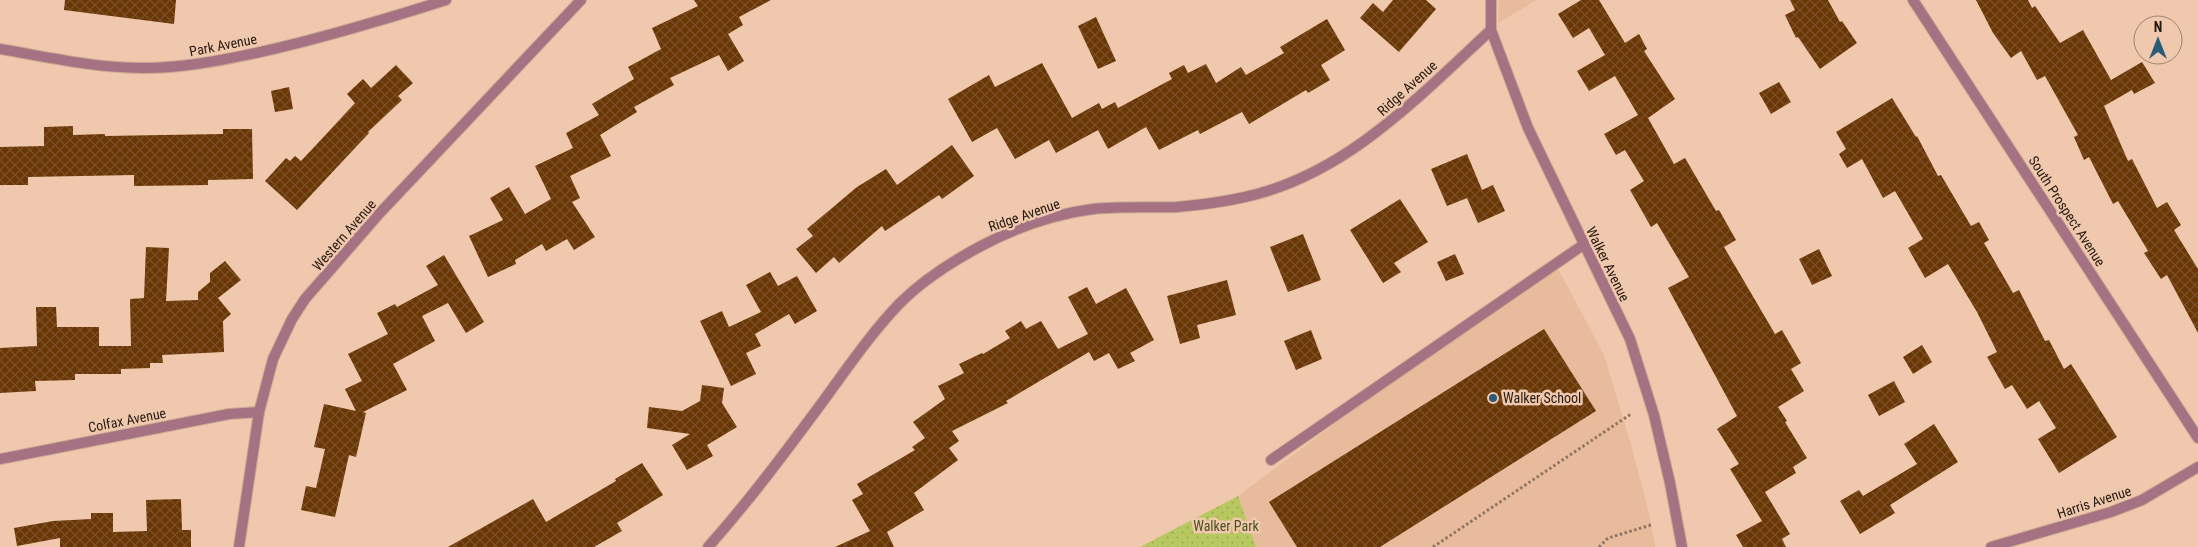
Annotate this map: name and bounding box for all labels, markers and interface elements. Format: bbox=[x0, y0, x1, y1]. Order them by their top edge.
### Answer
north arrow bbox=[2133, 15, 2183, 65]
text: N bbox=[2154, 19, 2162, 35]
street label: Park Avenue bbox=[188, 31, 259, 59]
street label: Ridge Avenue bbox=[1374, 57, 1440, 119]
street label: South Prospect Avenue bbox=[2025, 153, 2109, 269]
street label: Ridge Avenue bbox=[986, 195, 1062, 235]
street label: Western Avenue bbox=[309, 196, 379, 274]
street label: Walker Avenue bbox=[1583, 224, 1633, 304]
place label: Walker School bbox=[1503, 390, 1581, 406]
marker: Walker School bbox=[1487, 392, 1499, 404]
street label: Colfax Avenue bbox=[87, 405, 168, 435]
street label: Harris Avenue bbox=[2055, 482, 2134, 522]
park label: Walker Park bbox=[1193, 518, 1259, 534]

